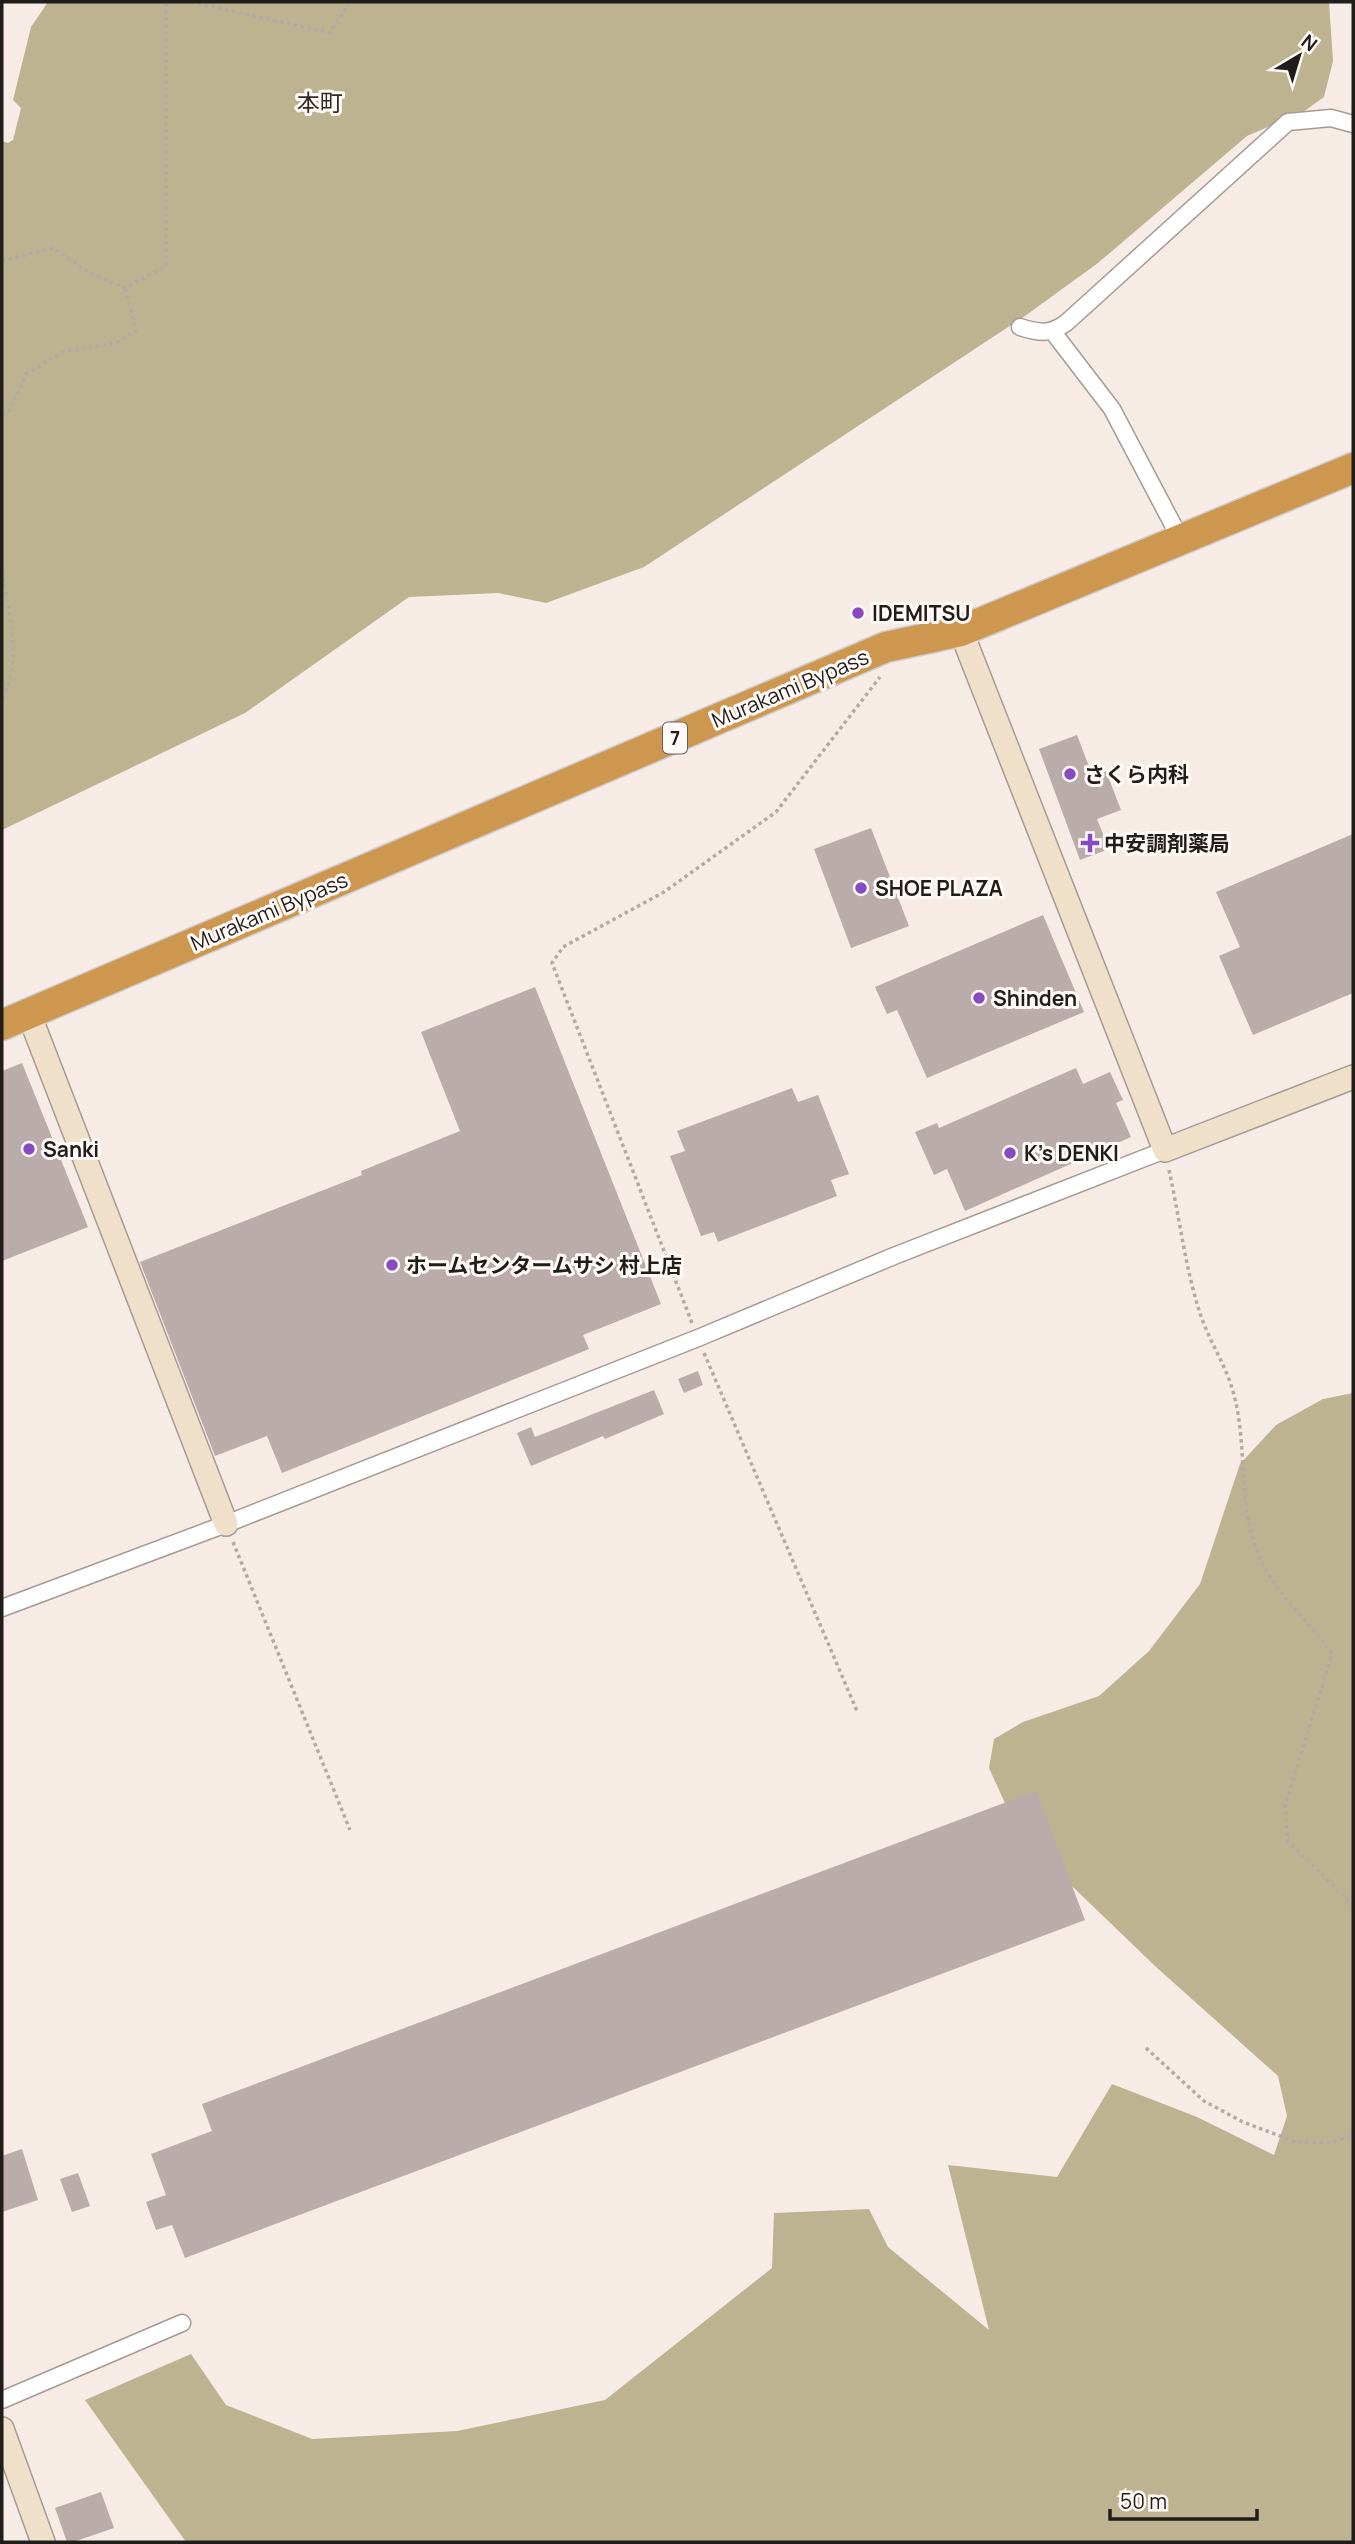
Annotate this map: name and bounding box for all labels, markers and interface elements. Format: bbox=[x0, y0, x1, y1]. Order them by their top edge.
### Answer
north arrow bbox=[1264, 21, 1334, 91]
text: N bbox=[1296, 28, 1323, 57]
district label: 本町 bbox=[297, 86, 343, 118]
place label: IDEMITSU bbox=[872, 599, 970, 627]
marker: IDEMITSU bbox=[850, 605, 866, 621]
street label: Murakami Bypass bbox=[707, 642, 873, 734]
road number: 7 bbox=[663, 722, 687, 754]
place label: さくら内科 bbox=[1084, 760, 1189, 788]
marker: さくら内科 bbox=[1062, 766, 1078, 782]
place label: 中安調剤薬局 bbox=[1104, 829, 1230, 857]
marker: 中安調剤薬局 bbox=[1082, 835, 1098, 851]
street label: Murakami Bypass bbox=[186, 865, 352, 957]
place label: SHOE PLAZA bbox=[875, 874, 1003, 902]
marker: SHOE PLAZA bbox=[853, 880, 869, 896]
place label: Shinden bbox=[993, 984, 1077, 1012]
marker: Shinden bbox=[971, 990, 987, 1006]
place label: Sanki bbox=[43, 1135, 99, 1163]
place label: K's DENKI bbox=[1024, 1139, 1119, 1167]
marker: Sanki bbox=[21, 1141, 37, 1157]
marker: K's DENKI bbox=[1002, 1145, 1018, 1161]
place label: ホームセンタームサシ 村上店 bbox=[406, 1251, 682, 1279]
marker: ホームセンタームサシ 村上店 bbox=[384, 1257, 400, 1273]
scale bar bbox=[1110, 2478, 1257, 2522]
text: 50 m bbox=[1120, 2487, 1167, 2515]

